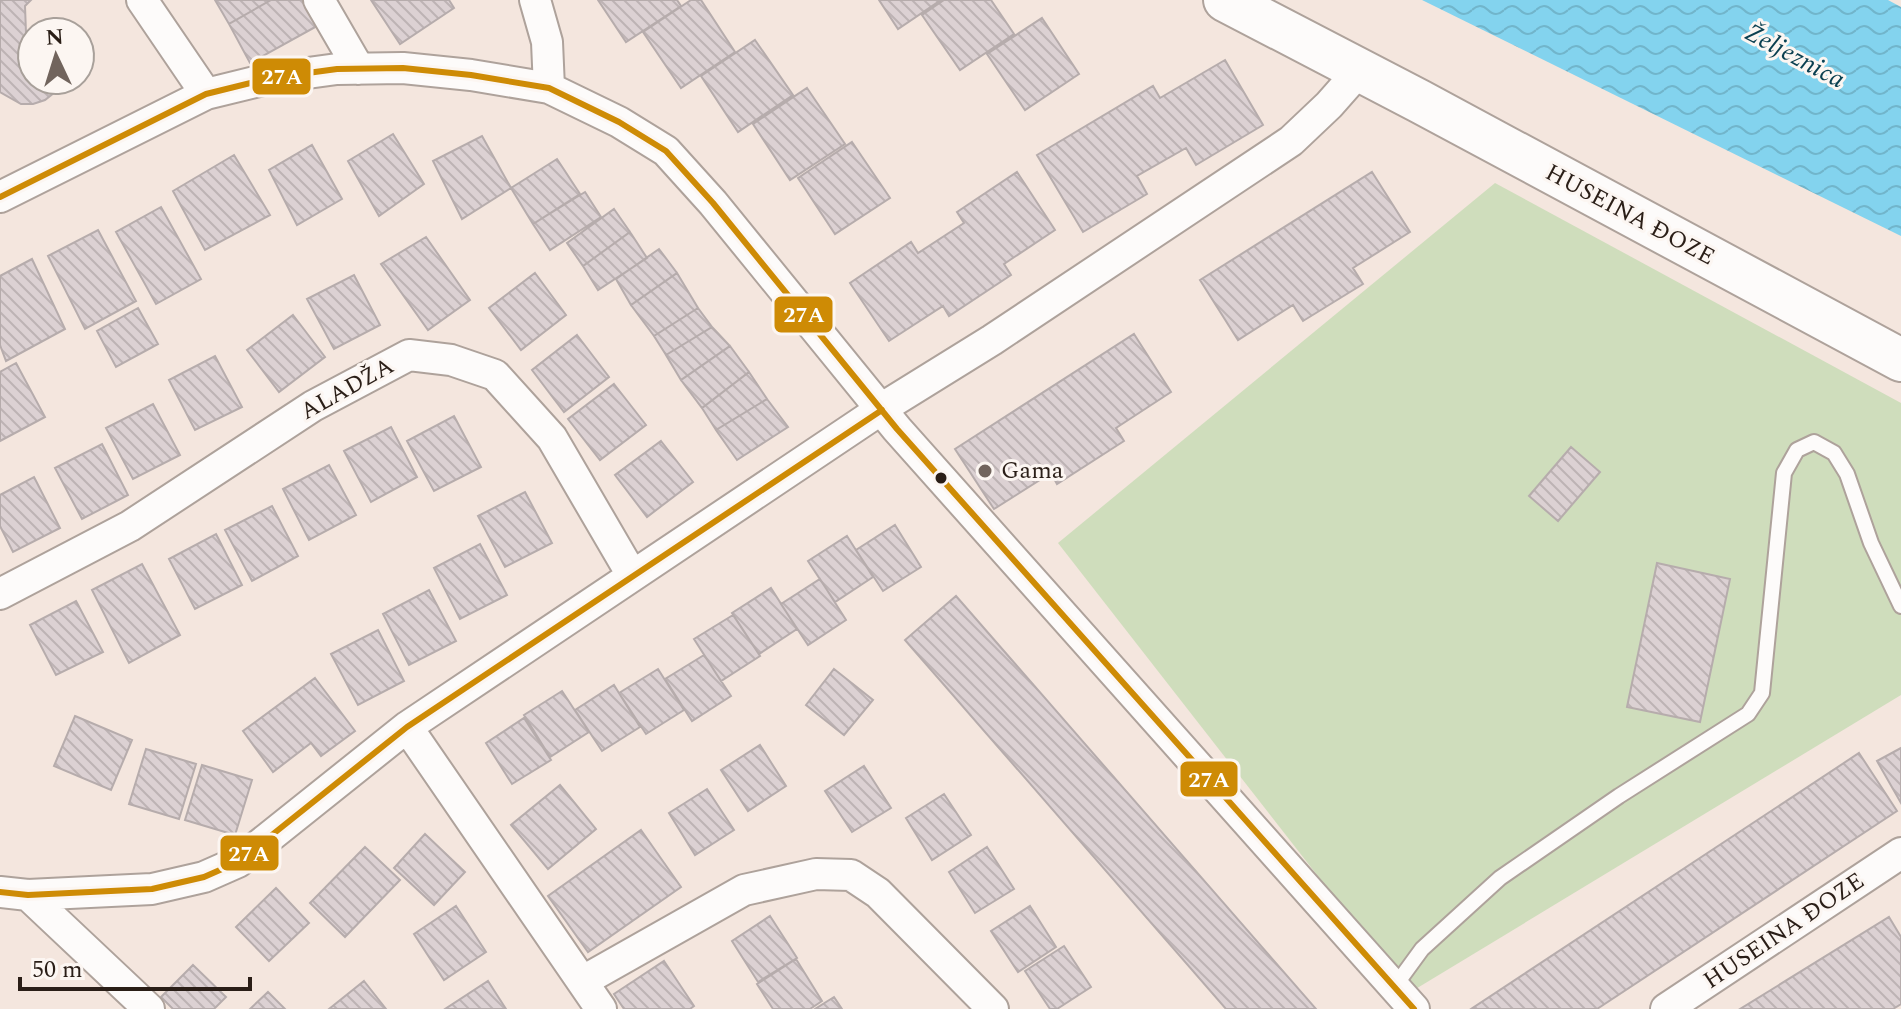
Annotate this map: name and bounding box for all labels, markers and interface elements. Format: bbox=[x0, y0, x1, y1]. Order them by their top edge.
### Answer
water label: Željeznica bbox=[1738, 13, 1852, 99]
north arrow bbox=[16, 16, 96, 96]
text: N bbox=[45, 20, 65, 55]
line badge: 27A bbox=[251, 57, 312, 96]
text: 27A bbox=[261, 61, 303, 94]
street label: HUSEINA ĐOZE bbox=[1539, 155, 1721, 275]
line badge: 27A bbox=[773, 295, 834, 334]
text: 27A bbox=[783, 299, 825, 332]
street label: ALADŽA bbox=[294, 348, 400, 430]
place label: Gama bbox=[1001, 453, 1064, 489]
marker: Gama bbox=[976, 462, 994, 480]
unlabelled marker bbox=[933, 470, 949, 486]
line badge: 27A bbox=[1179, 760, 1239, 798]
text: 27A bbox=[1188, 764, 1230, 797]
line badge: 27A bbox=[219, 834, 280, 872]
text: 27A bbox=[228, 838, 270, 871]
street label: HUSEINA ĐOZE bbox=[1696, 864, 1872, 998]
scale bar bbox=[20, 941, 250, 991]
text: 50 m bbox=[32, 952, 83, 988]

